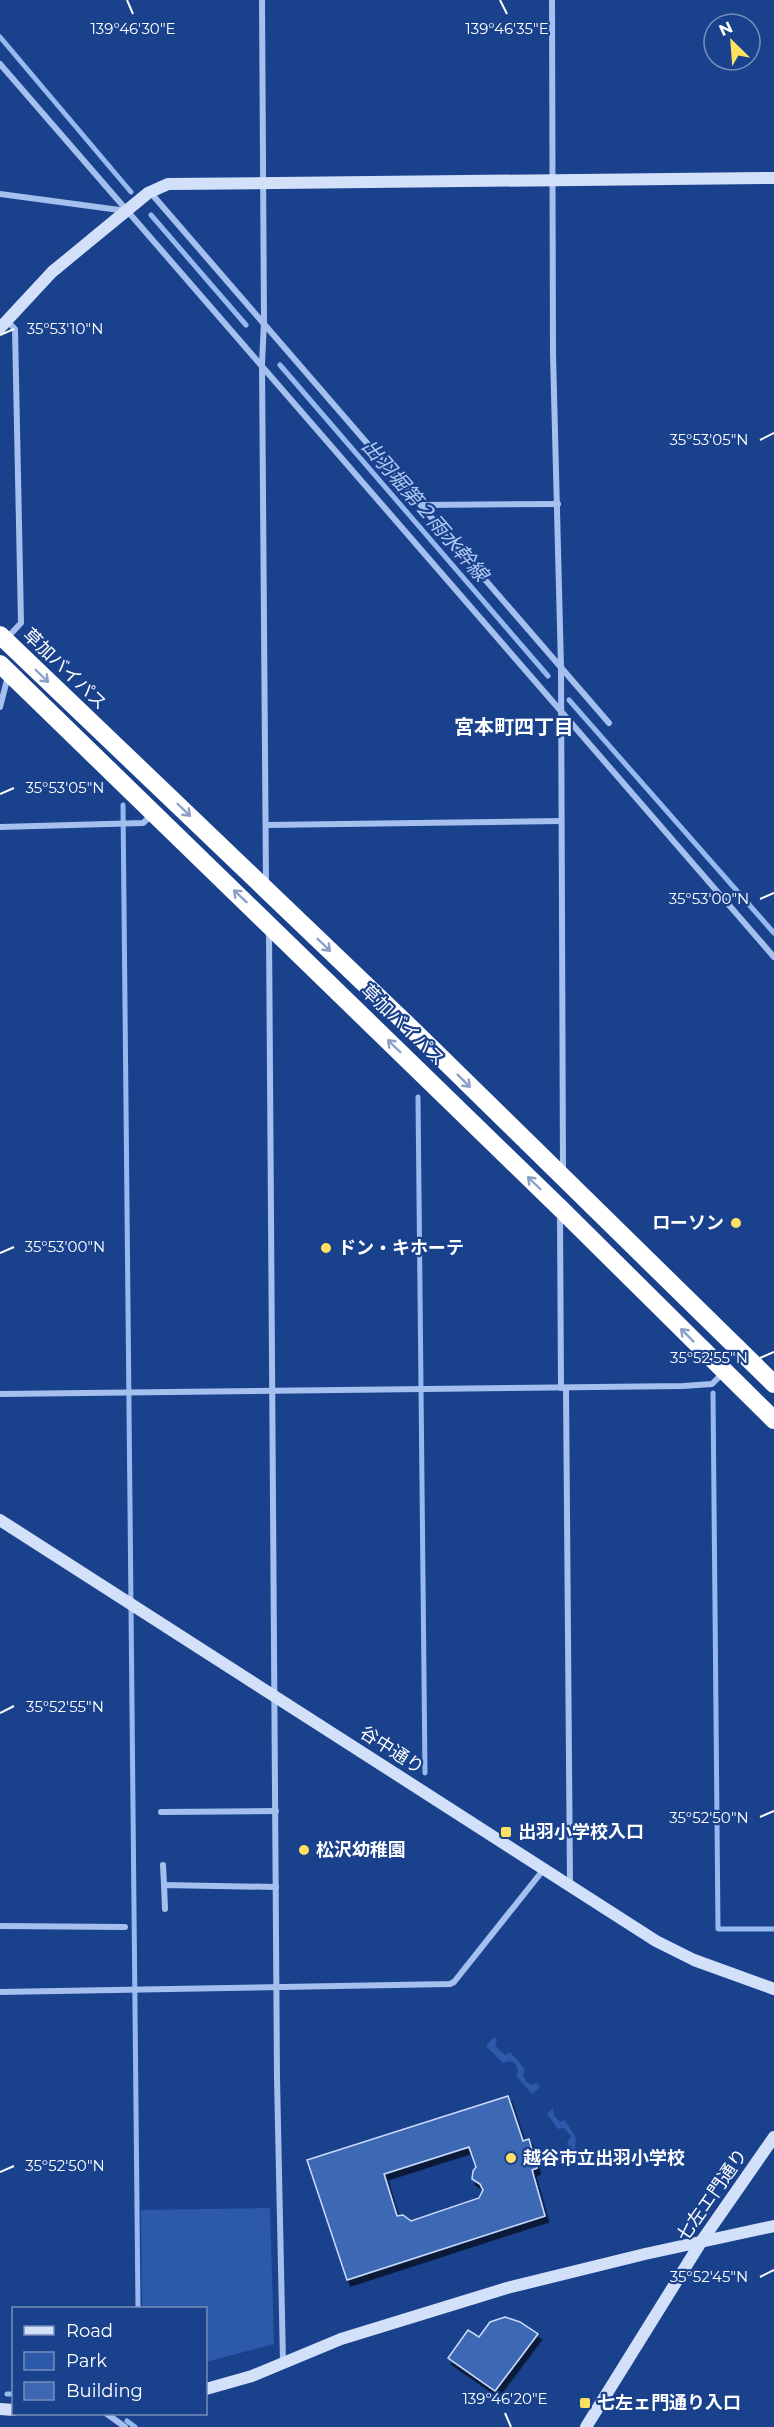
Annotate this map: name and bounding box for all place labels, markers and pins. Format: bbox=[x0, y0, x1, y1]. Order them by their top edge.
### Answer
place label: ローソン bbox=[652, 1212, 724, 1234]
marker: ローソン bbox=[729, 1216, 743, 1230]
place label: ドン・キホーテ bbox=[338, 1237, 464, 1259]
marker: ドン・キホーテ bbox=[319, 1241, 333, 1255]
place label: 出羽小学校入口 bbox=[518, 1821, 644, 1843]
marker: 出羽小学校入口 bbox=[499, 1825, 513, 1839]
place label: 松沢幼稚園 bbox=[316, 1839, 406, 1861]
marker: 松沢幼稚園 bbox=[297, 1843, 311, 1857]
place label: 越谷市立出羽小学校 bbox=[523, 2147, 685, 2169]
marker: 越谷市立出羽小学校 bbox=[504, 2151, 518, 2165]
place label: 七左ェ門通り入口 bbox=[597, 2392, 741, 2414]
marker: 七左ェ門通り入口 bbox=[578, 2396, 592, 2410]

